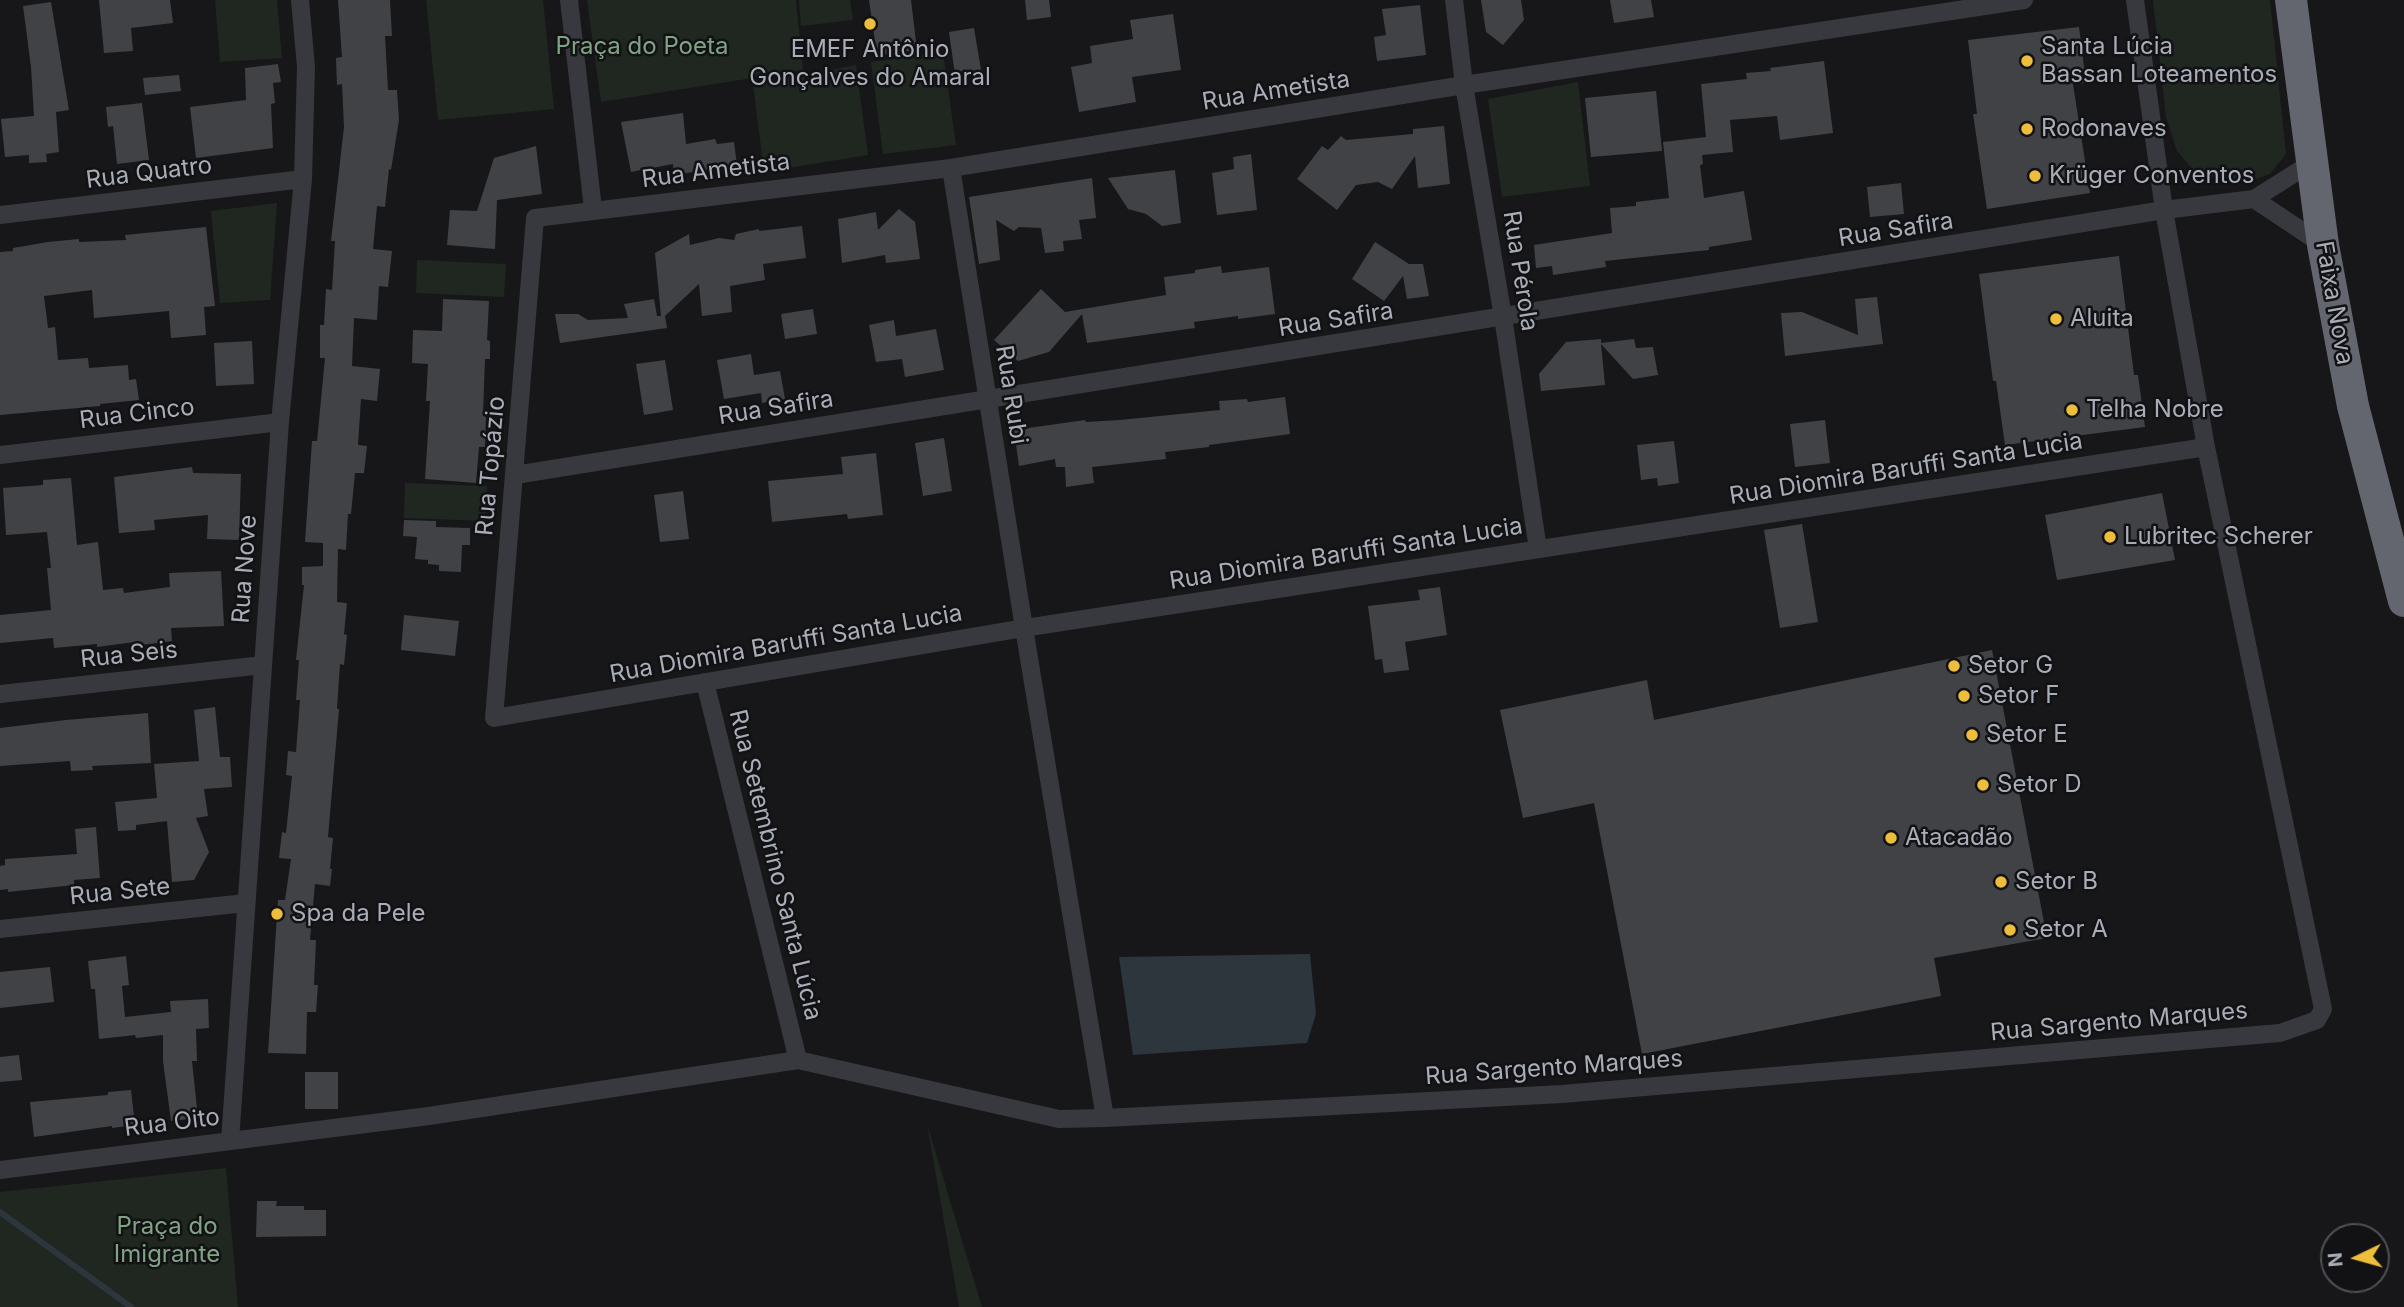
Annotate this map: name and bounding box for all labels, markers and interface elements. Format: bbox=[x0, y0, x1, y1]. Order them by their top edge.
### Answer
marker: EMEF Antônio Gonçalves do Amaral bbox=[862, 16, 878, 32]
park label: Praça do Poeta bbox=[556, 33, 728, 61]
place label: Santa Lúcia Bassan Loteamentos bbox=[2041, 33, 2277, 89]
place label: EMEF Antônio Gonçalves do Amaral bbox=[749, 36, 991, 92]
marker: Santa Lúcia Bassan Loteamentos bbox=[2019, 53, 2035, 69]
street label: Rua Ametista bbox=[1200, 65, 1352, 117]
place label: Rodonaves bbox=[2041, 115, 2167, 143]
marker: Rodonaves bbox=[2019, 121, 2035, 137]
street label: Rua Ametista bbox=[640, 148, 792, 194]
street label: Rua Quatro bbox=[84, 151, 214, 195]
place label: Krüger Conventos bbox=[2049, 162, 2254, 190]
marker: Krüger Conventos bbox=[2027, 168, 2043, 184]
street label: Rua Safira bbox=[1836, 207, 1956, 253]
street label: Rua Pérola bbox=[1496, 209, 1544, 333]
street label: Faixa Nova bbox=[2309, 239, 2359, 367]
street label: Rua Safira bbox=[1276, 297, 1396, 343]
place label: Aluita bbox=[2070, 305, 2134, 333]
marker: Aluita bbox=[2048, 311, 2064, 327]
street label: Rua Rubi bbox=[989, 343, 1033, 447]
street label: Rua Safira bbox=[716, 385, 836, 431]
street label: Rua Cinco bbox=[78, 393, 196, 435]
street label: Rua Topázio bbox=[471, 395, 511, 537]
place label: Telha Nobre bbox=[2086, 396, 2224, 424]
marker: Telha Nobre bbox=[2064, 402, 2080, 418]
street label: Rua Diomira Baruffi Santa Lucia bbox=[1727, 427, 2085, 511]
street label: Rua Diomira Baruffi Santa Lucia bbox=[1167, 512, 1525, 596]
street label: Rua Nove bbox=[227, 514, 263, 624]
place label: Lubritec Scherer bbox=[2124, 523, 2313, 551]
marker: Lubritec Scherer bbox=[2102, 529, 2118, 545]
street label: Rua Diomira Baruffi Santa Lucia bbox=[608, 599, 964, 689]
street label: Rua Seis bbox=[79, 636, 179, 674]
place label: Setor G bbox=[1968, 652, 2053, 680]
marker: Setor G bbox=[1946, 658, 1962, 674]
place label: Setor F bbox=[1978, 682, 2059, 710]
marker: Setor F bbox=[1956, 688, 1972, 704]
street label: Rua Setembrino Santa Lúcia bbox=[722, 707, 828, 1023]
place label: Setor E bbox=[1986, 721, 2068, 749]
marker: Setor E bbox=[1964, 727, 1980, 743]
place label: Setor D bbox=[1997, 771, 2082, 799]
marker: Setor D bbox=[1975, 777, 1991, 793]
place label: Atacadão bbox=[1905, 824, 2013, 852]
marker: Atacadão bbox=[1883, 830, 1899, 846]
place label: Setor B bbox=[2015, 868, 2098, 896]
street label: Rua Sete bbox=[68, 872, 172, 912]
marker: Setor B bbox=[1993, 874, 2009, 890]
place label: Spa da Pele bbox=[291, 900, 425, 928]
marker: Spa da Pele bbox=[269, 906, 285, 922]
place label: Setor A bbox=[2024, 916, 2108, 944]
marker: Setor A bbox=[2002, 922, 2018, 938]
street label: Rua Sargento Marques bbox=[1989, 996, 2249, 1048]
street label: Rua Sargento Marques bbox=[1424, 1045, 1684, 1091]
street label: Rua Oito bbox=[123, 1103, 221, 1143]
park label: Praça do Imigrante bbox=[114, 1213, 220, 1269]
north arrow bbox=[2320, 1223, 2390, 1293]
text: N bbox=[2323, 1251, 2348, 1268]

